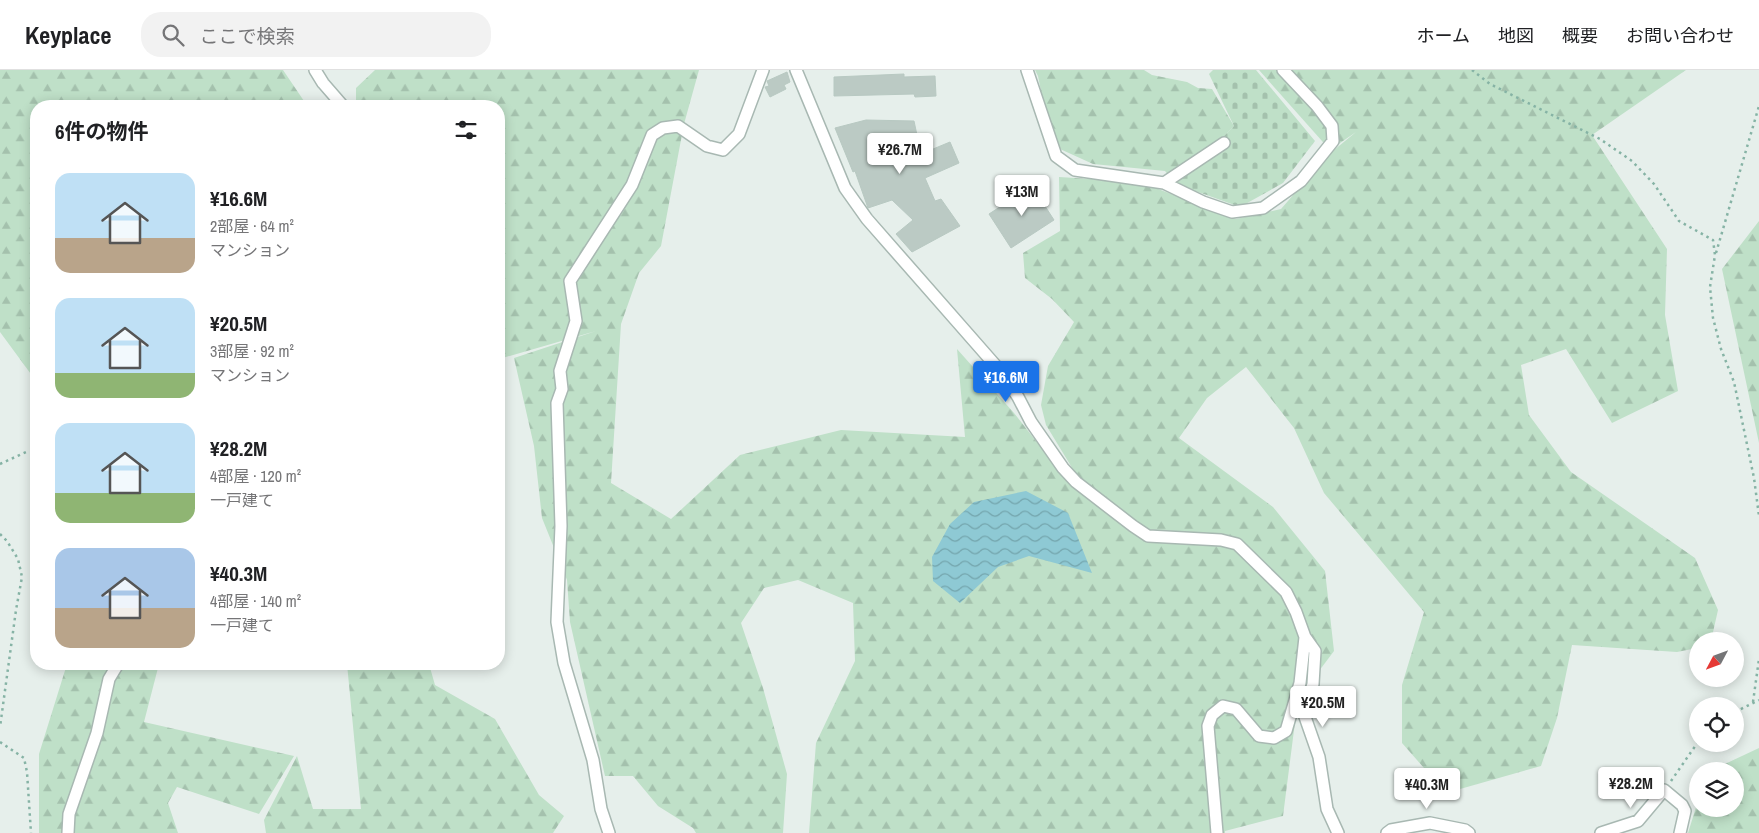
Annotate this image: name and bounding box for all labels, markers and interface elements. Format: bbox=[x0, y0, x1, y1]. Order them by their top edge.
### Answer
search box bbox=[141, 12, 491, 57]
text: Keyplace bbox=[25, 19, 111, 51]
icon: search bbox=[159, 21, 187, 49]
text: ここで検索 bbox=[199, 23, 294, 49]
text: ホーム bbox=[1417, 23, 1470, 48]
text: 地図 bbox=[1498, 23, 1534, 48]
text: 概要 bbox=[1562, 23, 1598, 48]
text: お問い合わせ bbox=[1626, 23, 1734, 48]
icon: filters bbox=[452, 116, 480, 144]
text: 6件の物件 bbox=[55, 117, 149, 146]
pin: ¥26.7M bbox=[859, 132, 941, 175]
text: ¥26.7M bbox=[878, 138, 922, 160]
pin: ¥13M bbox=[992, 174, 1052, 217]
text: ¥13M bbox=[1006, 180, 1038, 202]
text: ¥16.6M bbox=[210, 184, 267, 213]
icon: home bbox=[95, 193, 155, 253]
text: 2部屋 · 64 m² bbox=[210, 215, 294, 237]
text: マンション bbox=[210, 239, 290, 261]
text: ¥20.5M bbox=[210, 309, 267, 338]
icon: home bbox=[95, 318, 155, 378]
text: 3部屋 · 92 m² bbox=[210, 340, 294, 362]
pin: ¥16.6M bbox=[965, 360, 1047, 403]
text: マンション bbox=[210, 364, 290, 386]
text: ¥16.6M bbox=[984, 366, 1028, 388]
text: ¥28.2M bbox=[210, 434, 267, 463]
icon: home bbox=[95, 443, 155, 503]
text: 4部屋 · 120 m² bbox=[210, 465, 301, 487]
text: 一戸建て bbox=[210, 489, 274, 511]
text: ¥40.3M bbox=[210, 559, 267, 588]
icon: home bbox=[95, 568, 155, 628]
text: 4部屋 · 140 m² bbox=[210, 590, 301, 612]
text: 一戸建て bbox=[210, 614, 274, 636]
north arrow bbox=[1689, 632, 1744, 688]
map controls bbox=[1689, 632, 1744, 817]
pin: ¥20.5M bbox=[1282, 686, 1364, 728]
text: ¥20.5M bbox=[1301, 691, 1345, 713]
button: locate bbox=[1689, 697, 1744, 752]
button: layers bbox=[1689, 762, 1744, 817]
pin: ¥28.2M bbox=[1590, 766, 1672, 809]
pin: ¥40.3M bbox=[1386, 768, 1468, 810]
text: ¥28.2M bbox=[1609, 772, 1653, 794]
text: ¥40.3M bbox=[1405, 773, 1449, 795]

